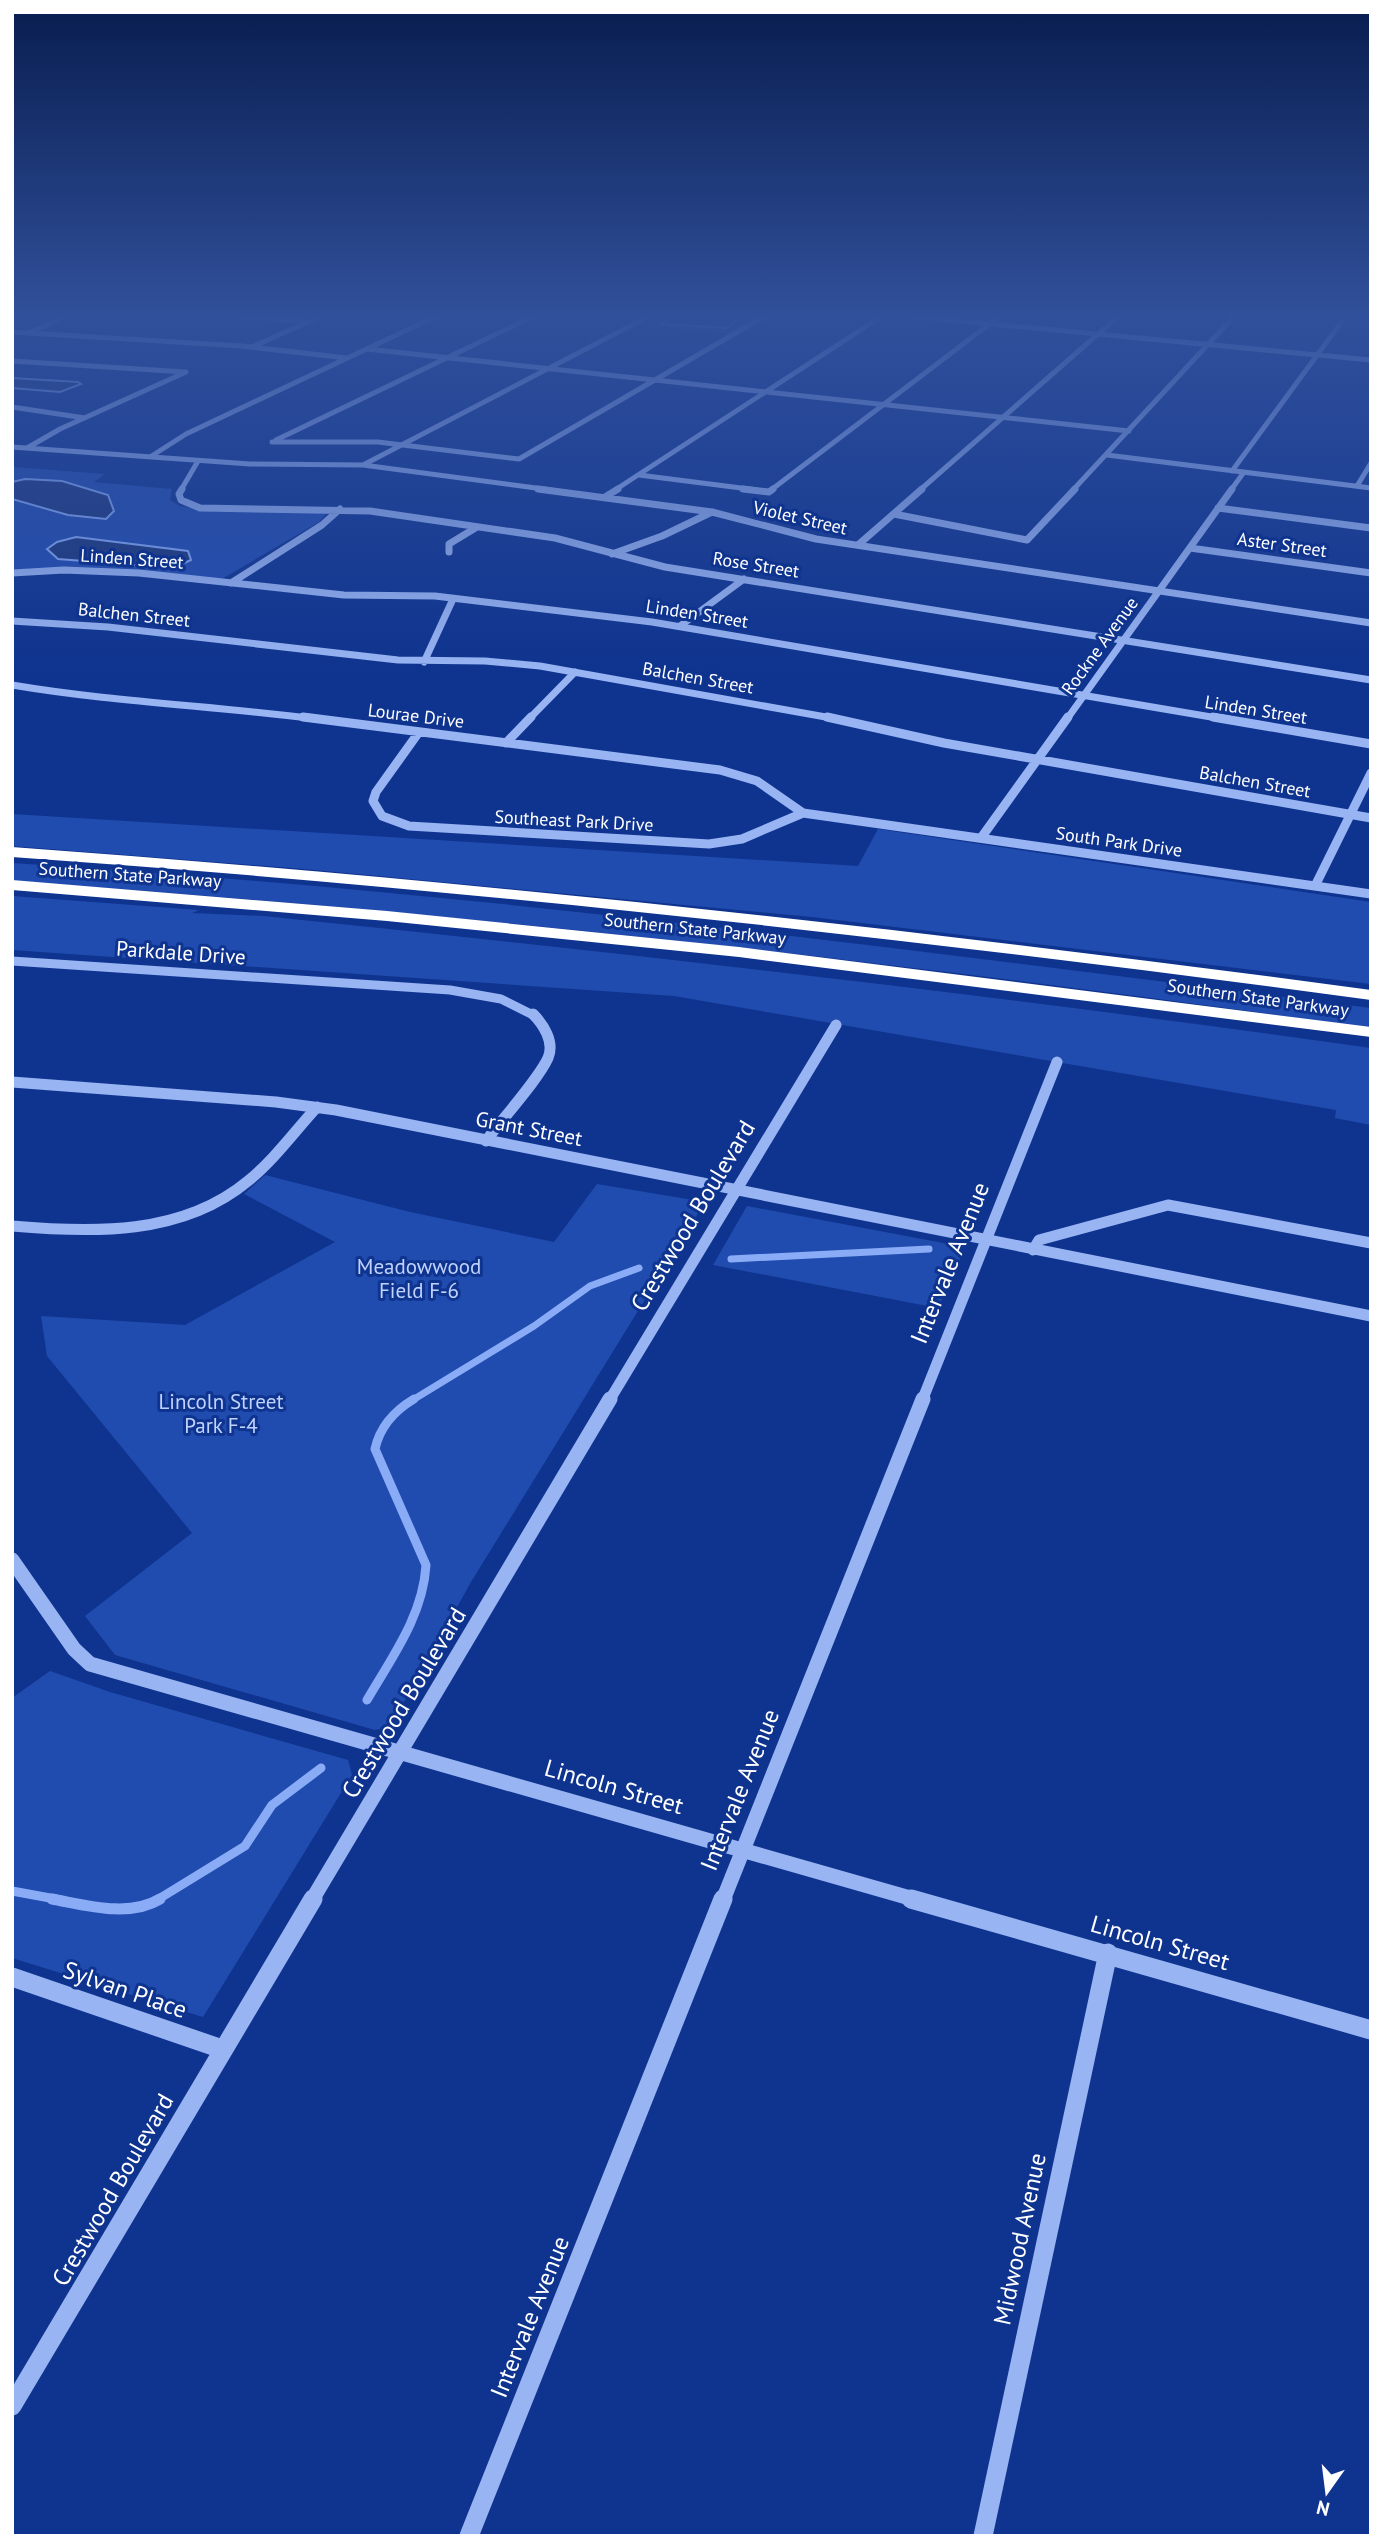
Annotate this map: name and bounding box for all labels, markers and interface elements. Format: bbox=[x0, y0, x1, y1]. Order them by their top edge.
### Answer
street label: Violet Street bbox=[750, 495, 849, 540]
street label: Aster Street bbox=[1236, 527, 1328, 562]
street label: Linden Street bbox=[80, 543, 184, 574]
street label: Rose Street bbox=[711, 546, 801, 583]
street label: Rockne Avenue bbox=[1056, 592, 1143, 699]
street label: Linden Street bbox=[644, 594, 750, 633]
street label: Balchen Street bbox=[77, 597, 191, 632]
street label: Balchen Street bbox=[641, 656, 755, 699]
street label: Linden Street bbox=[1203, 690, 1309, 729]
street label: Lourae Drive bbox=[367, 698, 466, 733]
street label: Balchen Street bbox=[1198, 760, 1312, 803]
street label: Southeast Park Drive bbox=[494, 805, 654, 836]
street label: South Park Drive bbox=[1054, 821, 1184, 862]
street label: Southern State Parkway bbox=[38, 857, 223, 892]
street label: Southern State Parkway bbox=[603, 908, 788, 950]
street label: Parkdale Drive bbox=[115, 935, 247, 970]
street label: Southern State Parkway bbox=[1166, 973, 1351, 1022]
street label: Grant Street bbox=[473, 1105, 585, 1152]
street label: Crestwood Boulevard bbox=[623, 1115, 762, 1317]
street label: Intervale Avenue bbox=[903, 1177, 996, 1348]
park label: Meadowwood Field F-6 bbox=[357, 1253, 481, 1304]
park label: Lincoln Street Park F-4 bbox=[158, 1388, 284, 1439]
street label: Crestwood Boulevard bbox=[334, 1602, 473, 1804]
street label: Intervale Avenue bbox=[693, 1704, 786, 1875]
street label: Lincoln Street bbox=[541, 1752, 687, 1821]
street label: Lincoln Street bbox=[1087, 1908, 1233, 1977]
street label: Sylvan Place bbox=[59, 1954, 191, 2025]
street label: Crestwood Boulevard bbox=[45, 2088, 180, 2292]
street label: Midwood Avenue bbox=[986, 2150, 1053, 2328]
street label: Intervale Avenue bbox=[483, 2231, 576, 2402]
north arrow bbox=[1292, 2457, 1362, 2527]
text: N bbox=[1314, 2495, 1332, 2522]

